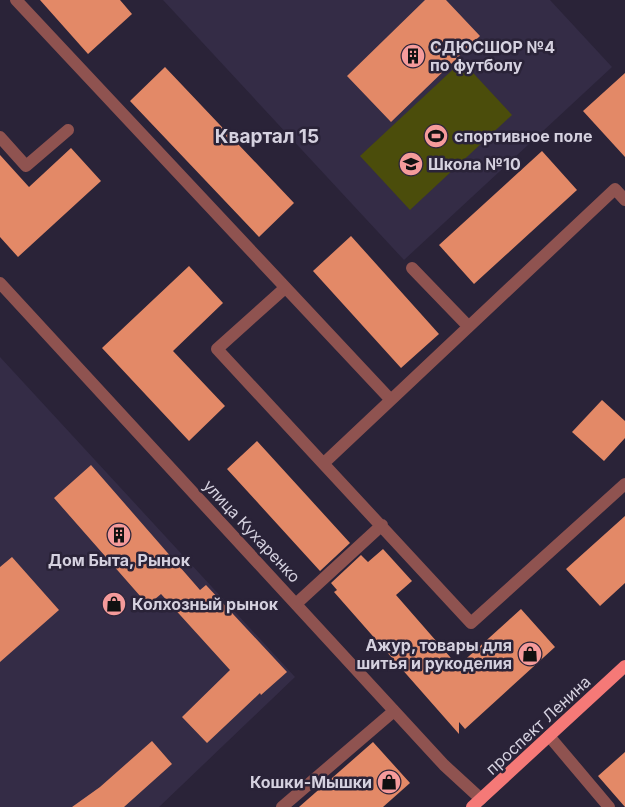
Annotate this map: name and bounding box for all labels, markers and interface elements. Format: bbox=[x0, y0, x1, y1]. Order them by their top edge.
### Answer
place label: СДЮСШОР №4 по футболу bbox=[430, 37, 555, 75]
building icon: СДЮСШОР №4 по футболу bbox=[400, 43, 426, 69]
sports icon: спортивное поле bbox=[423, 123, 449, 149]
district label: Квартал 15 bbox=[215, 125, 319, 148]
place label: спортивное поле bbox=[454, 126, 593, 146]
school or university icon: Школа №10 bbox=[398, 151, 424, 177]
place label: Школа №10 bbox=[428, 154, 521, 174]
street label: улица Кухаренко bbox=[199, 475, 305, 587]
building icon: Дом Быта, Рынок bbox=[106, 522, 132, 548]
place label: Дом Быта, Рынок bbox=[48, 550, 191, 570]
shop icon: Колхозный рынок bbox=[101, 591, 127, 617]
place label: Колхозный рынок bbox=[132, 594, 279, 614]
place label: Ажур, товары для шитья и рукоделия bbox=[356, 635, 512, 673]
shop icon: Ажур, товары для шитья и рукоделия bbox=[517, 641, 543, 667]
street label: проспект Ленина bbox=[481, 671, 595, 779]
shop icon: Кошки-Мышки bbox=[376, 769, 402, 795]
place label: Кошки-Мышки bbox=[250, 772, 372, 792]

